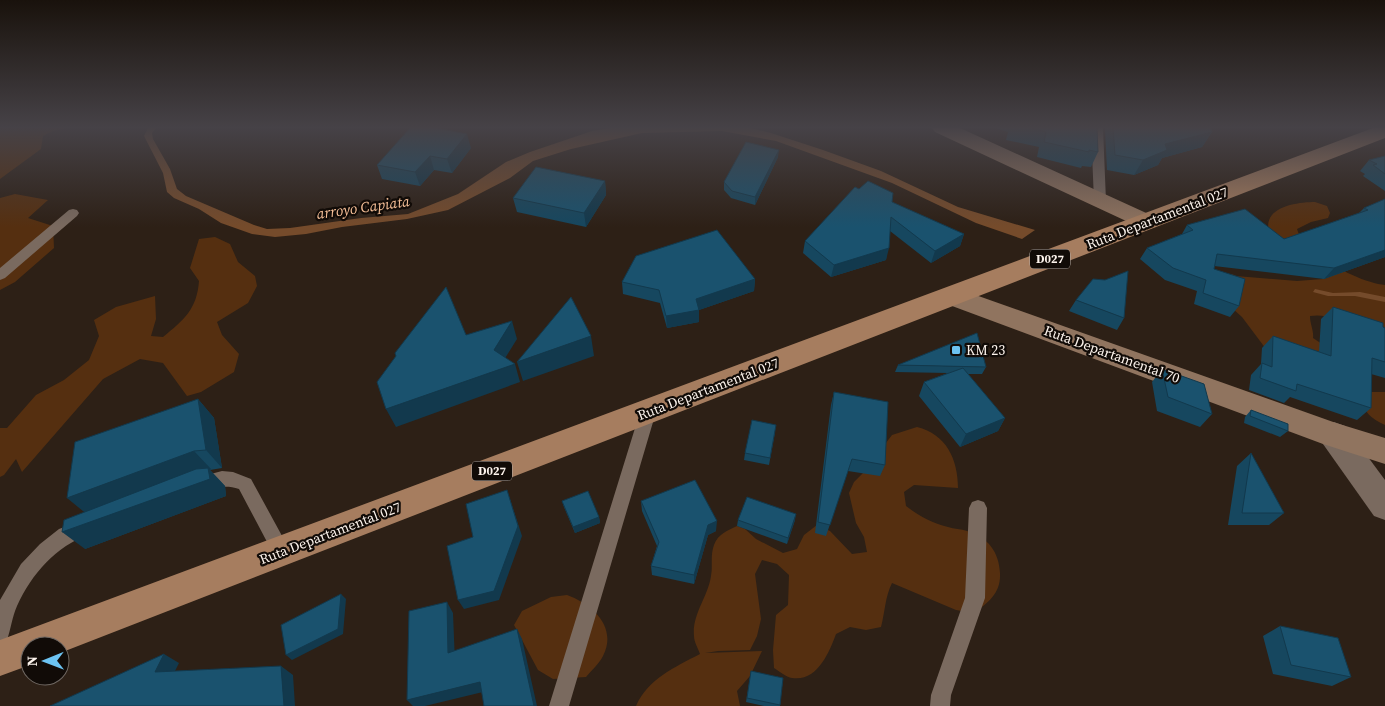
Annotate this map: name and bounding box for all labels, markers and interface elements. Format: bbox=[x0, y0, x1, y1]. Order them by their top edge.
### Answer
street label: Ruta Departamental 027 bbox=[1083, 182, 1231, 254]
water label: arroyo Capiata bbox=[315, 190, 411, 224]
road number: D027 bbox=[1030, 250, 1070, 268]
street label: Ruta Departamental 70 bbox=[1041, 320, 1183, 388]
place label: KM 23 bbox=[966, 340, 1005, 360]
marker: KM 23 bbox=[950, 344, 962, 356]
street label: Ruta Departamental 027 bbox=[634, 353, 782, 425]
road number: D027 bbox=[472, 462, 512, 481]
street label: Ruta Departamental 027 bbox=[256, 497, 404, 569]
north arrow bbox=[20, 636, 70, 686]
text: N bbox=[22, 656, 42, 667]

